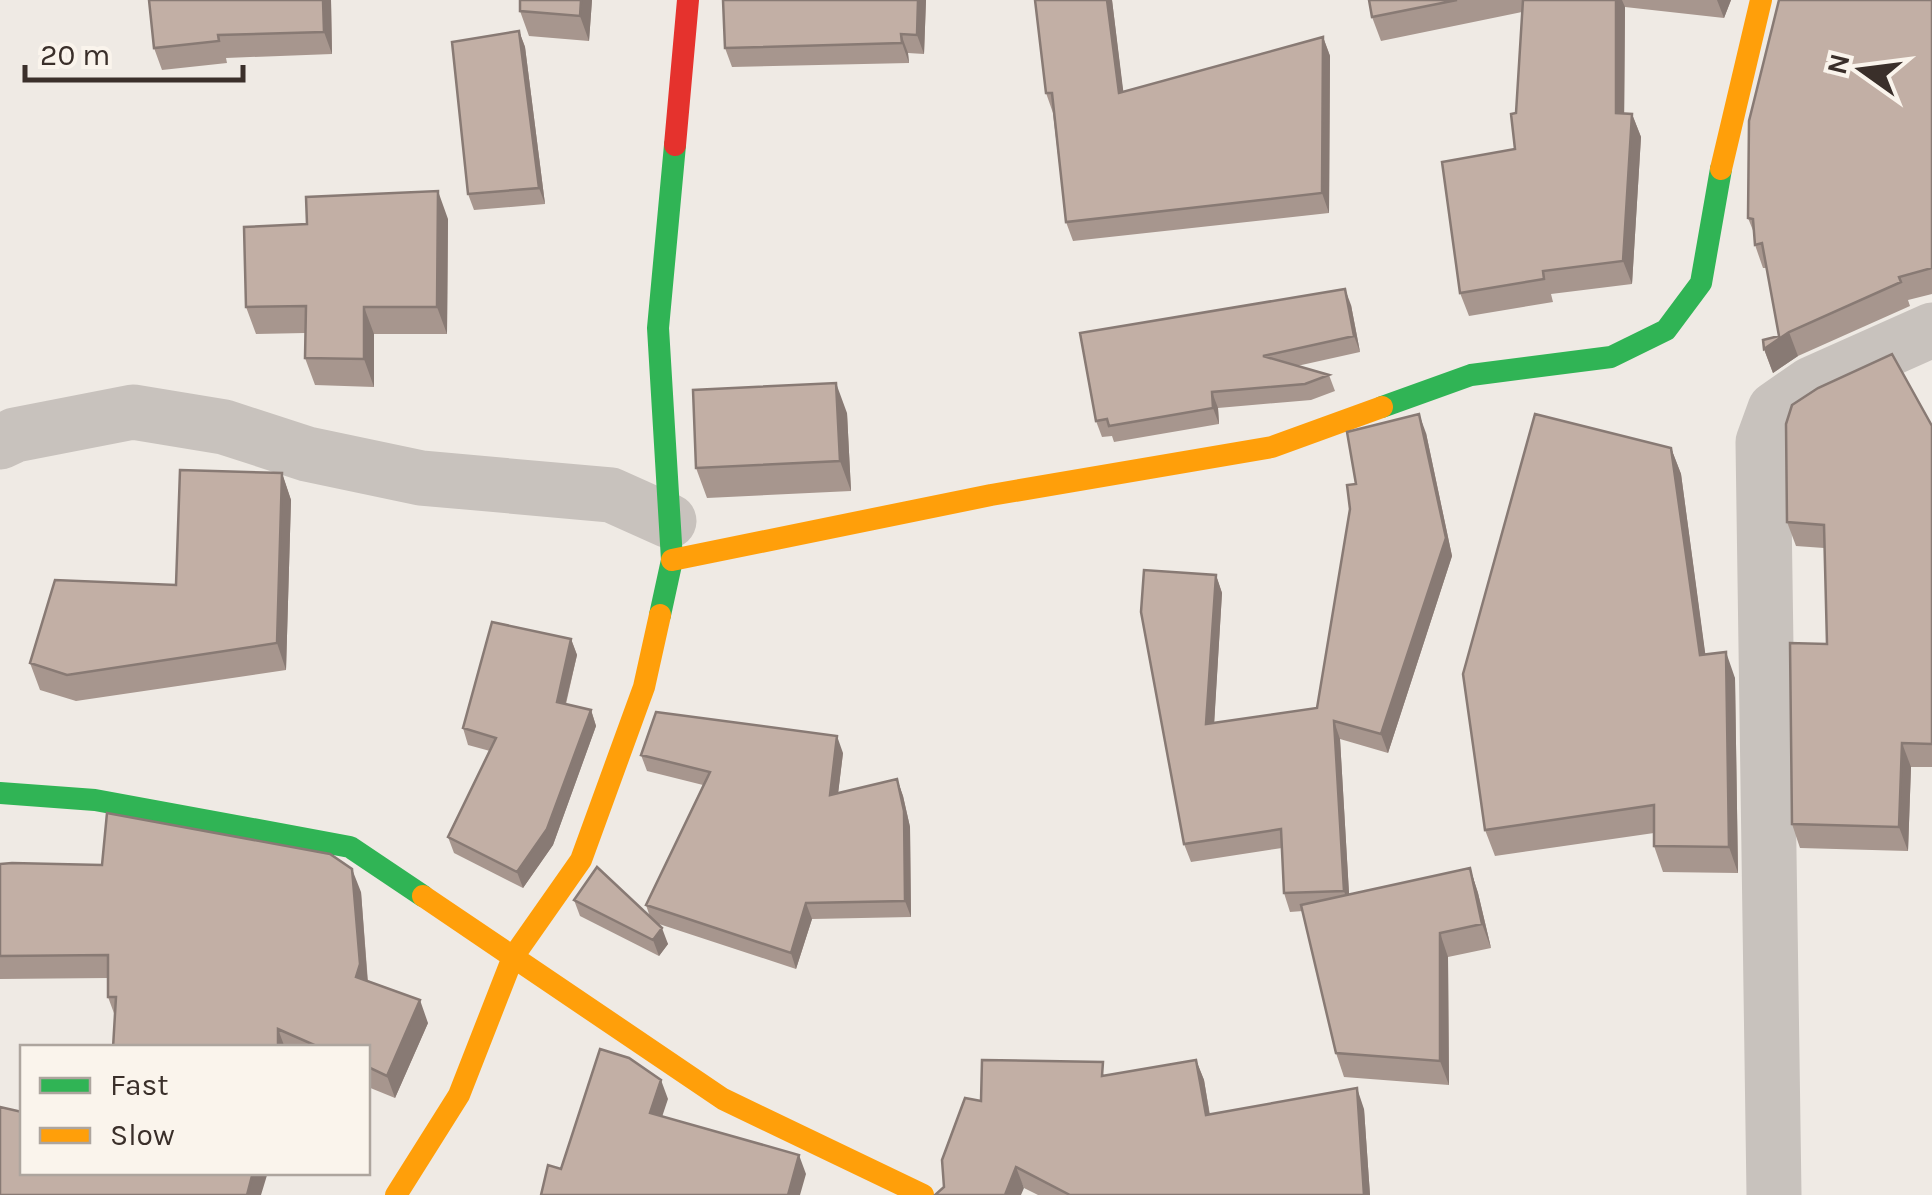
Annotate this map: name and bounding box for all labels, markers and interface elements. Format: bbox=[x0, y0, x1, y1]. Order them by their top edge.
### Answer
scale bar bbox=[25, 20, 242, 82]
north arrow bbox=[1812, 20, 1912, 120]
text: 20 m bbox=[40, 37, 110, 73]
text: N bbox=[1820, 50, 1857, 78]
legend bbox=[20, 1045, 370, 1175]
text: Fast bbox=[110, 1067, 169, 1103]
text: Slow bbox=[110, 1117, 175, 1153]

